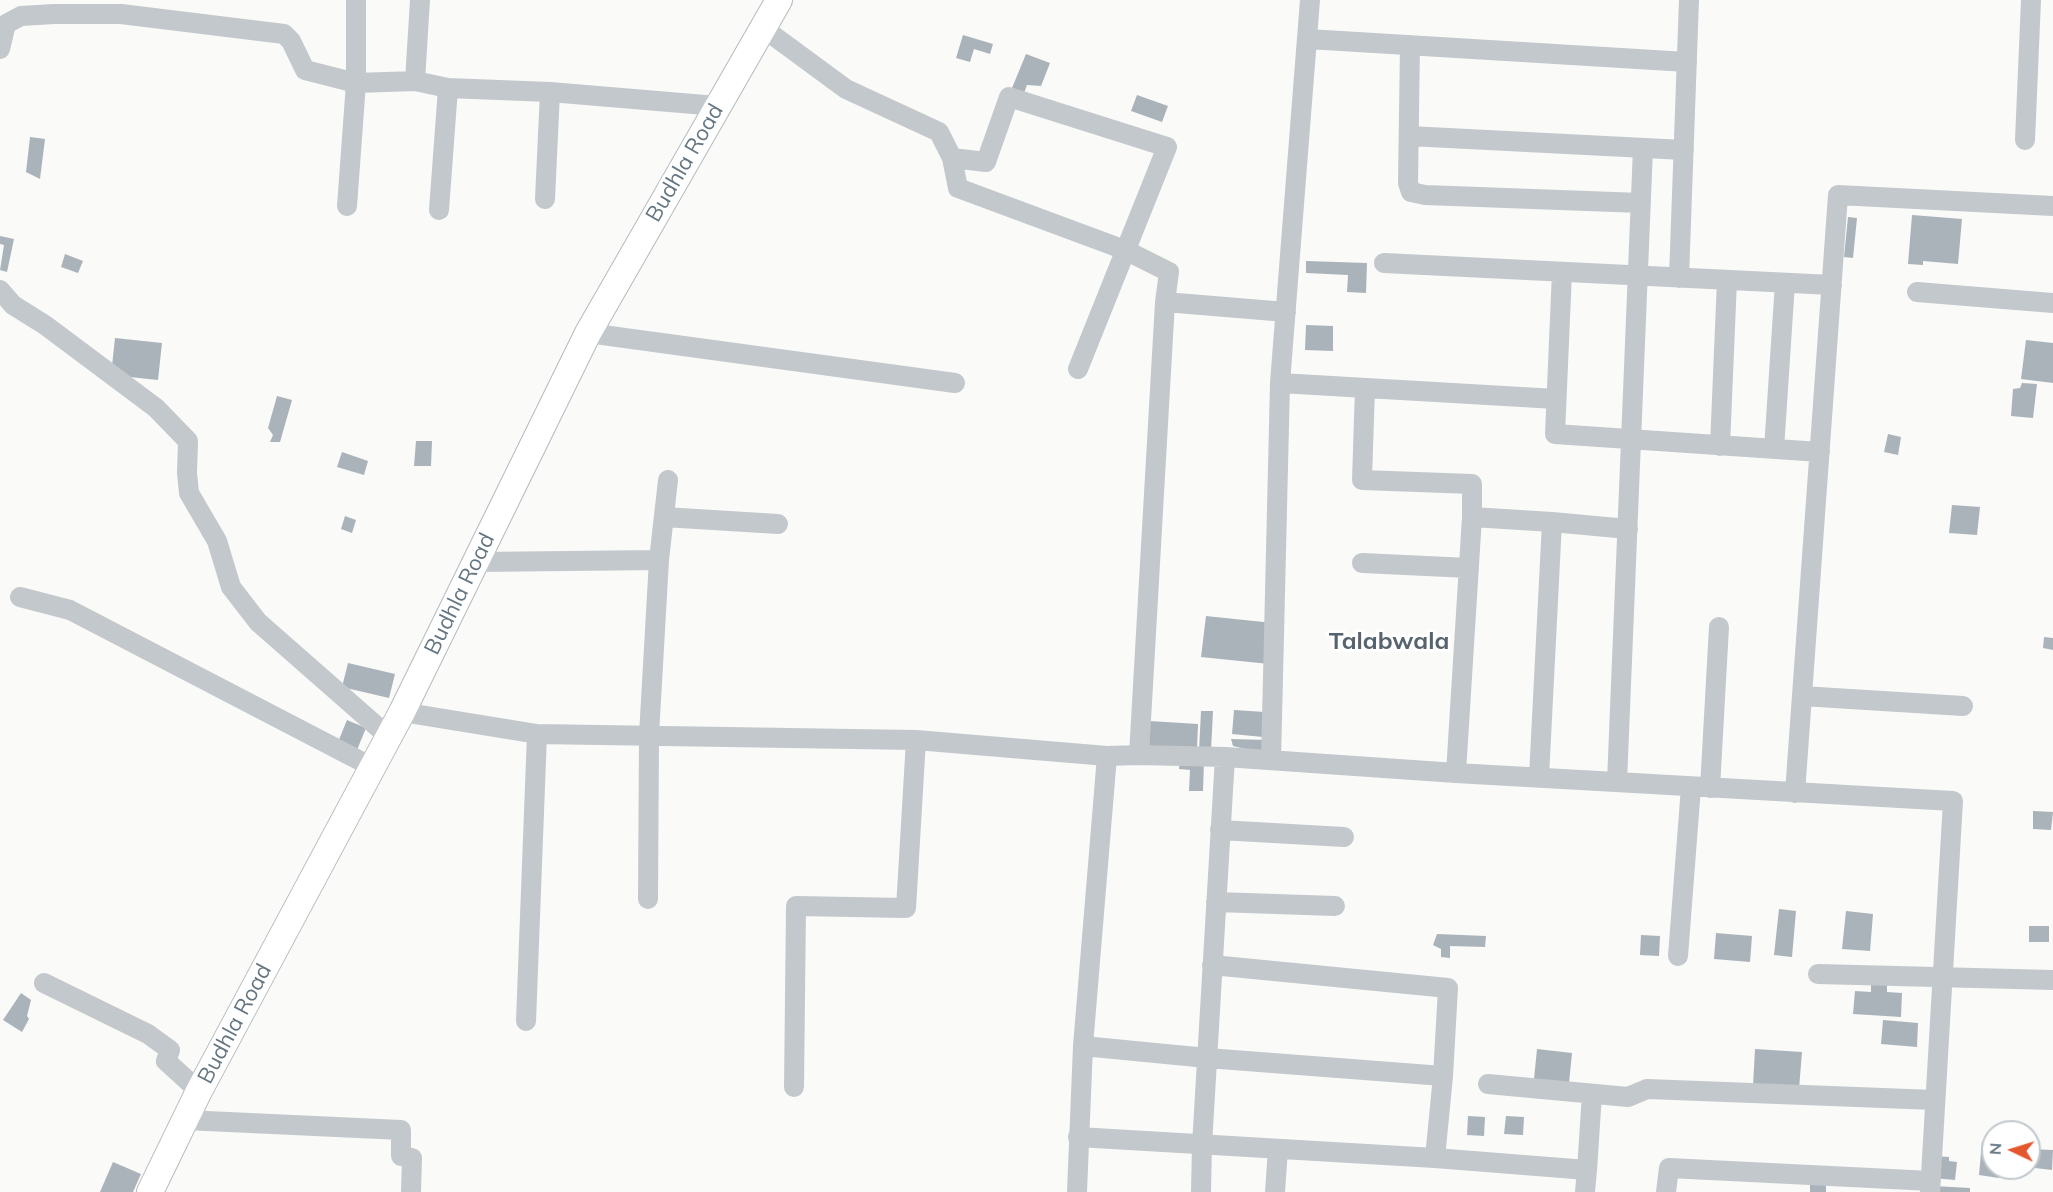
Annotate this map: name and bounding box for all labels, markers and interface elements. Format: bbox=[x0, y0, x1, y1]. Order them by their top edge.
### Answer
street label: Budhla Road bbox=[641, 99, 729, 227]
street label: Budhla Road bbox=[419, 529, 501, 659]
district label: Talabwala bbox=[1329, 628, 1449, 656]
street label: Budhla Road bbox=[192, 960, 278, 1088]
north arrow bbox=[1981, 1120, 2041, 1180]
text: N bbox=[1985, 1142, 2005, 1156]

